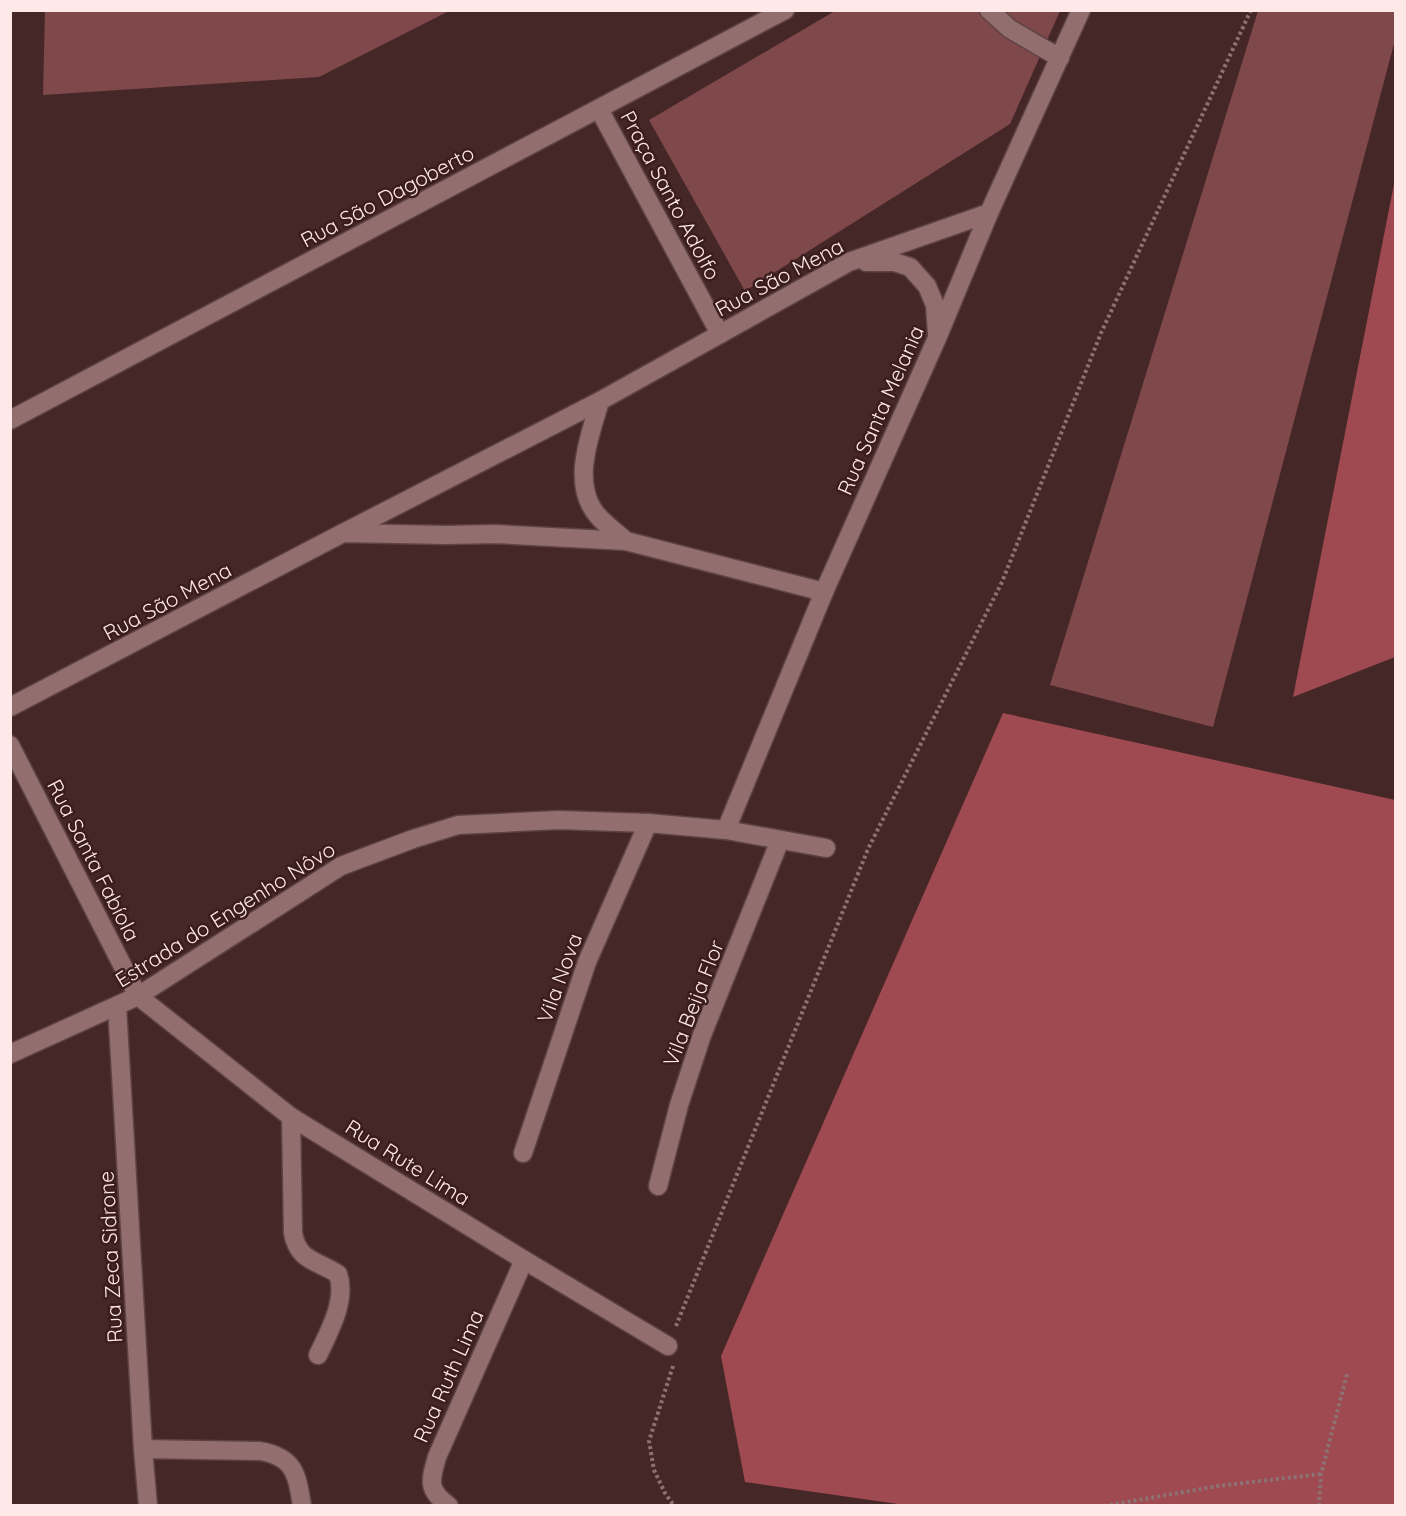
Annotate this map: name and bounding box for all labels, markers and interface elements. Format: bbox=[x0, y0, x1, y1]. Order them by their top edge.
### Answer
street label: Praça Santo Adolfo bbox=[615, 106, 727, 284]
street label: Rua São Dagoberto bbox=[296, 139, 478, 253]
street label: Rua São Mena bbox=[711, 232, 847, 322]
street label: Rua Santa Melania bbox=[831, 321, 929, 499]
street label: Rua São Mena bbox=[99, 556, 235, 646]
street label: Rua Santa Fabíola bbox=[42, 775, 146, 945]
street label: Estrada do Engenho Nôvo bbox=[110, 836, 340, 992]
street label: Vila Nova bbox=[531, 930, 587, 1026]
street label: Vila Beija Flor bbox=[657, 936, 729, 1070]
street label: Rua Rute Lima bbox=[341, 1113, 475, 1211]
street label: Rua Zeca Sidrone bbox=[93, 1170, 127, 1344]
street label: Rua Ruth Lima bbox=[407, 1306, 489, 1446]

